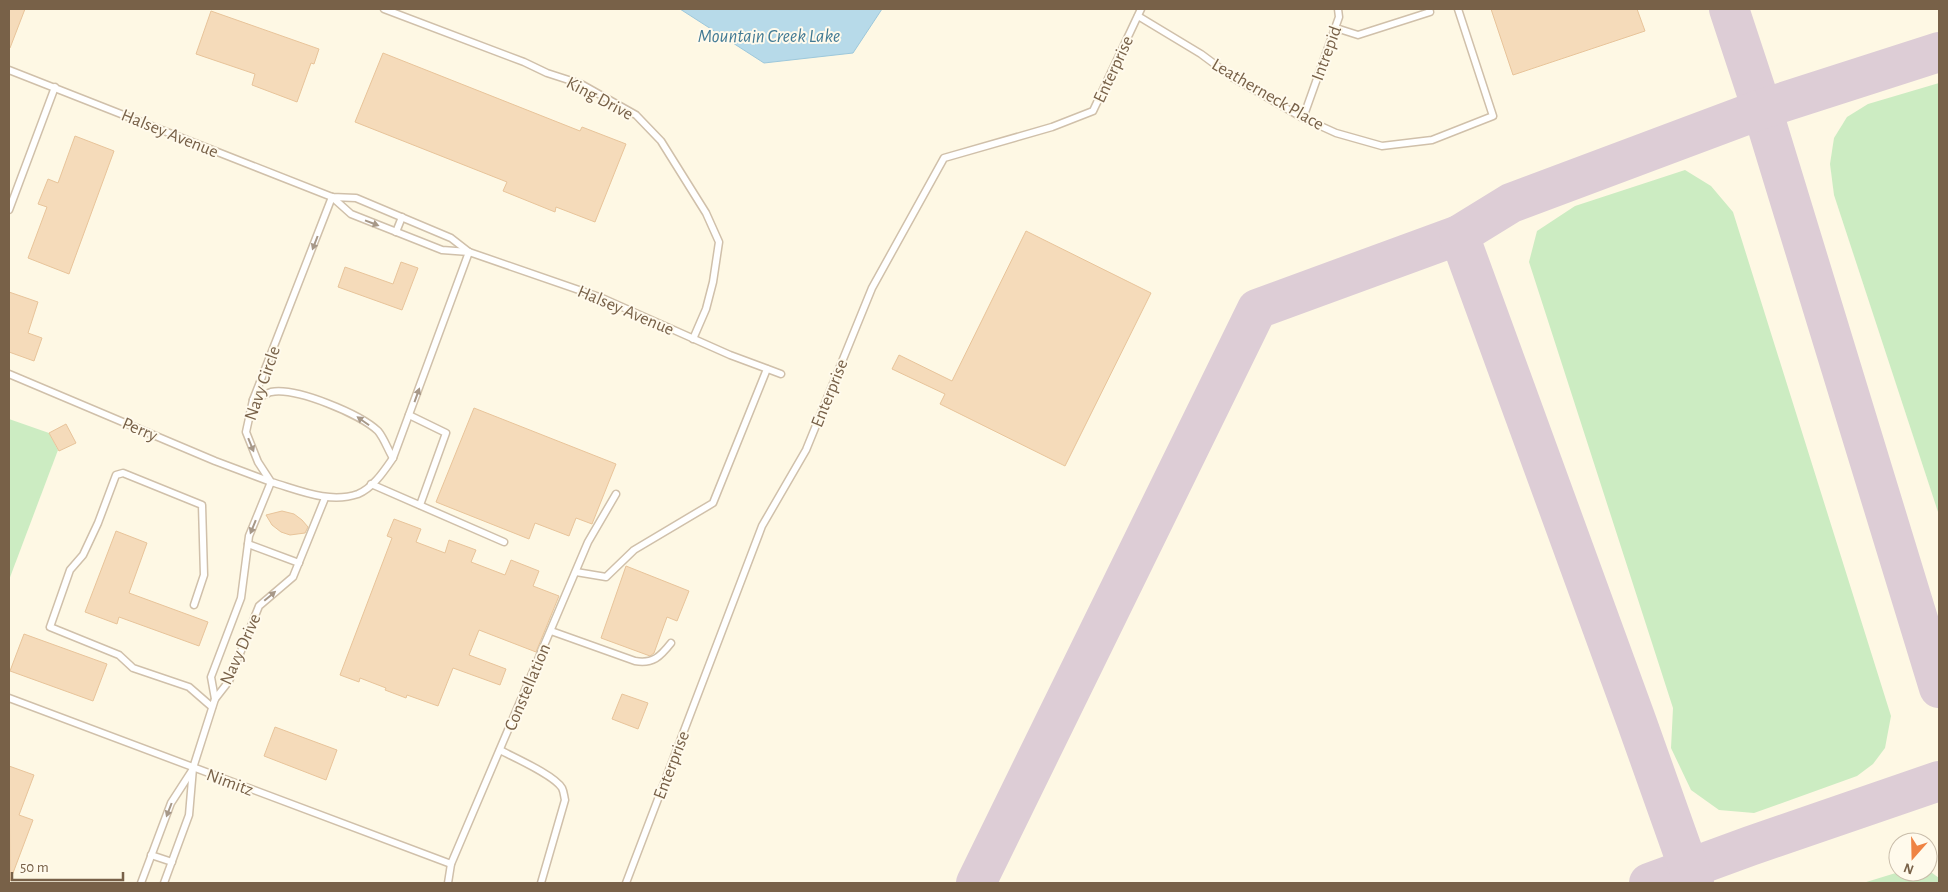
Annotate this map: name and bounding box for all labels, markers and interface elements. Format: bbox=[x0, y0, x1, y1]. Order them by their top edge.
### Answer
street label: Intrepid bbox=[1309, 24, 1345, 83]
water label: Mountain Creek Lake bbox=[698, 27, 840, 46]
street label: Enterprise bbox=[1091, 33, 1137, 106]
street label: Leatherneck Place bbox=[1208, 56, 1327, 134]
street label: King Drive bbox=[563, 74, 636, 124]
street label: Halsey Avenue bbox=[119, 106, 221, 162]
one-way arrow bbox=[365, 219, 380, 227]
one-way arrow bbox=[310, 236, 318, 250]
street label: Halsey Avenue bbox=[575, 283, 676, 339]
street label: Navy Circle bbox=[242, 344, 284, 423]
street label: Enterprise bbox=[808, 357, 852, 430]
one-way arrow bbox=[413, 388, 421, 402]
street label: Perry bbox=[119, 415, 160, 445]
one-way arrow bbox=[356, 416, 370, 426]
one-way arrow bbox=[248, 437, 255, 452]
one-way arrow bbox=[248, 520, 256, 534]
one-way arrow bbox=[264, 590, 276, 602]
street label: Navy Drive bbox=[217, 611, 265, 688]
street label: Constellation bbox=[502, 641, 554, 734]
street label: Enterprise bbox=[651, 729, 693, 802]
street label: Nimitz bbox=[204, 766, 256, 800]
one-way arrow bbox=[164, 803, 172, 817]
north arrow bbox=[1888, 832, 1938, 882]
scale bar bbox=[12, 850, 124, 882]
text: 50 m bbox=[20, 860, 49, 875]
text: N bbox=[1902, 860, 1916, 877]

